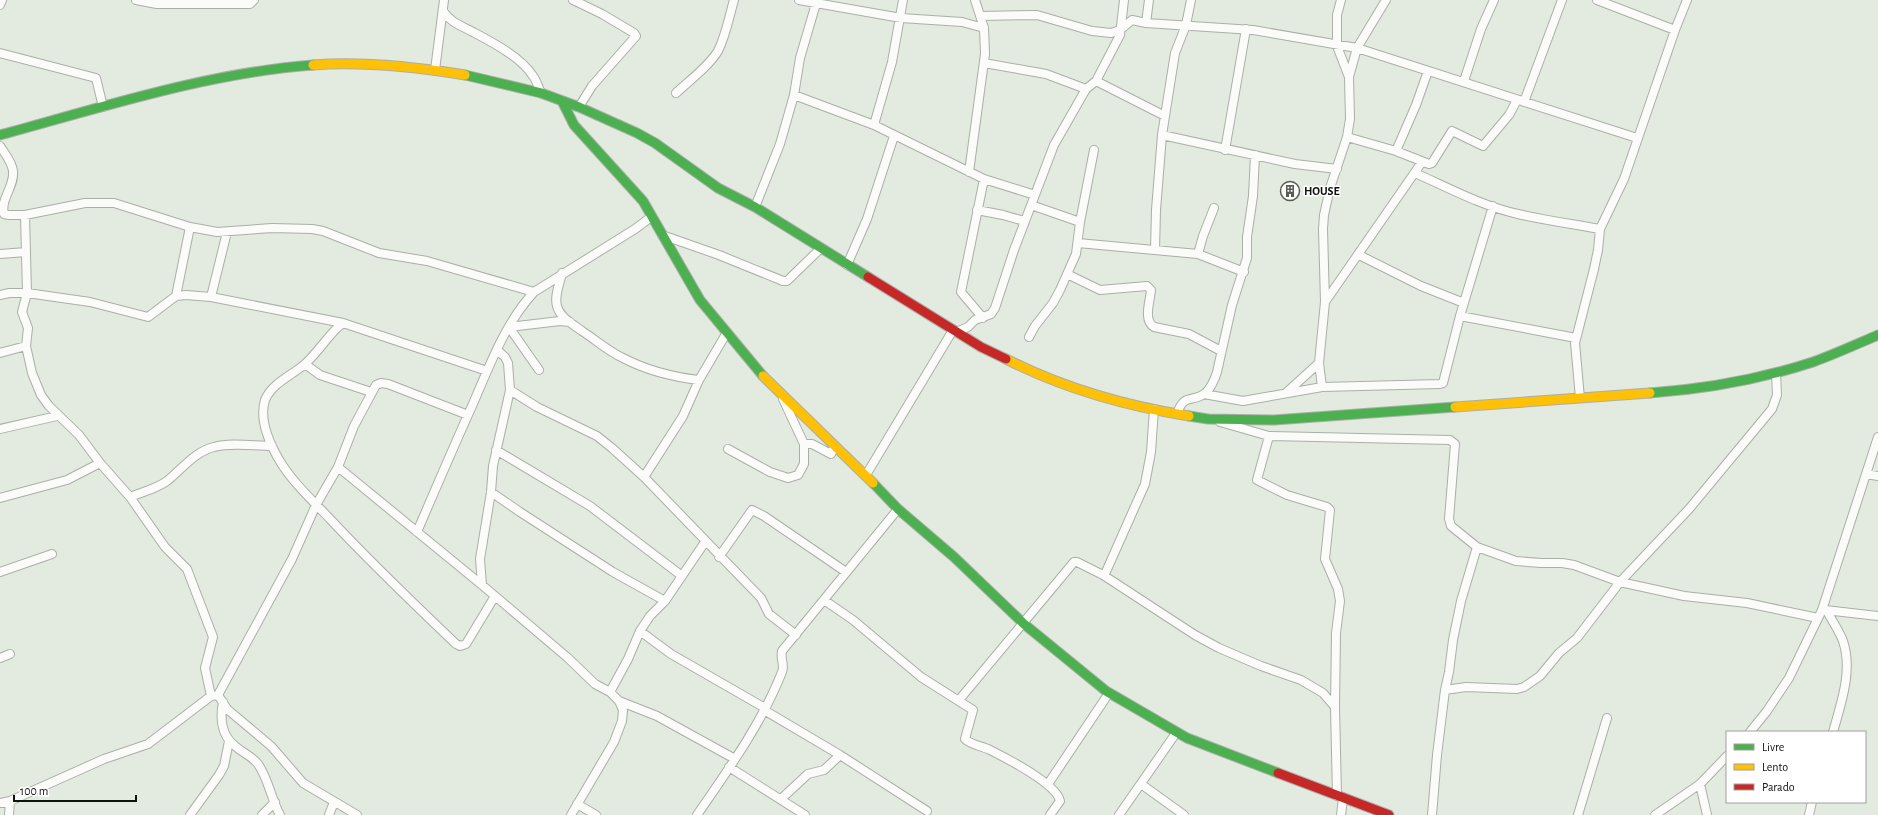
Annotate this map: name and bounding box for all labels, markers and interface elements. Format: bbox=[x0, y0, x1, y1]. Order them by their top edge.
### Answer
building icon: HOUSE bbox=[1279, 180, 1301, 202]
place label: HOUSE bbox=[1304, 185, 1340, 197]
legend bbox=[1726, 731, 1866, 803]
text: Livre bbox=[1762, 741, 1784, 753]
text: Lento bbox=[1762, 761, 1788, 773]
scale bar bbox=[14, 777, 136, 803]
text: Parado bbox=[1762, 781, 1795, 793]
text: 100 m bbox=[20, 785, 48, 797]

